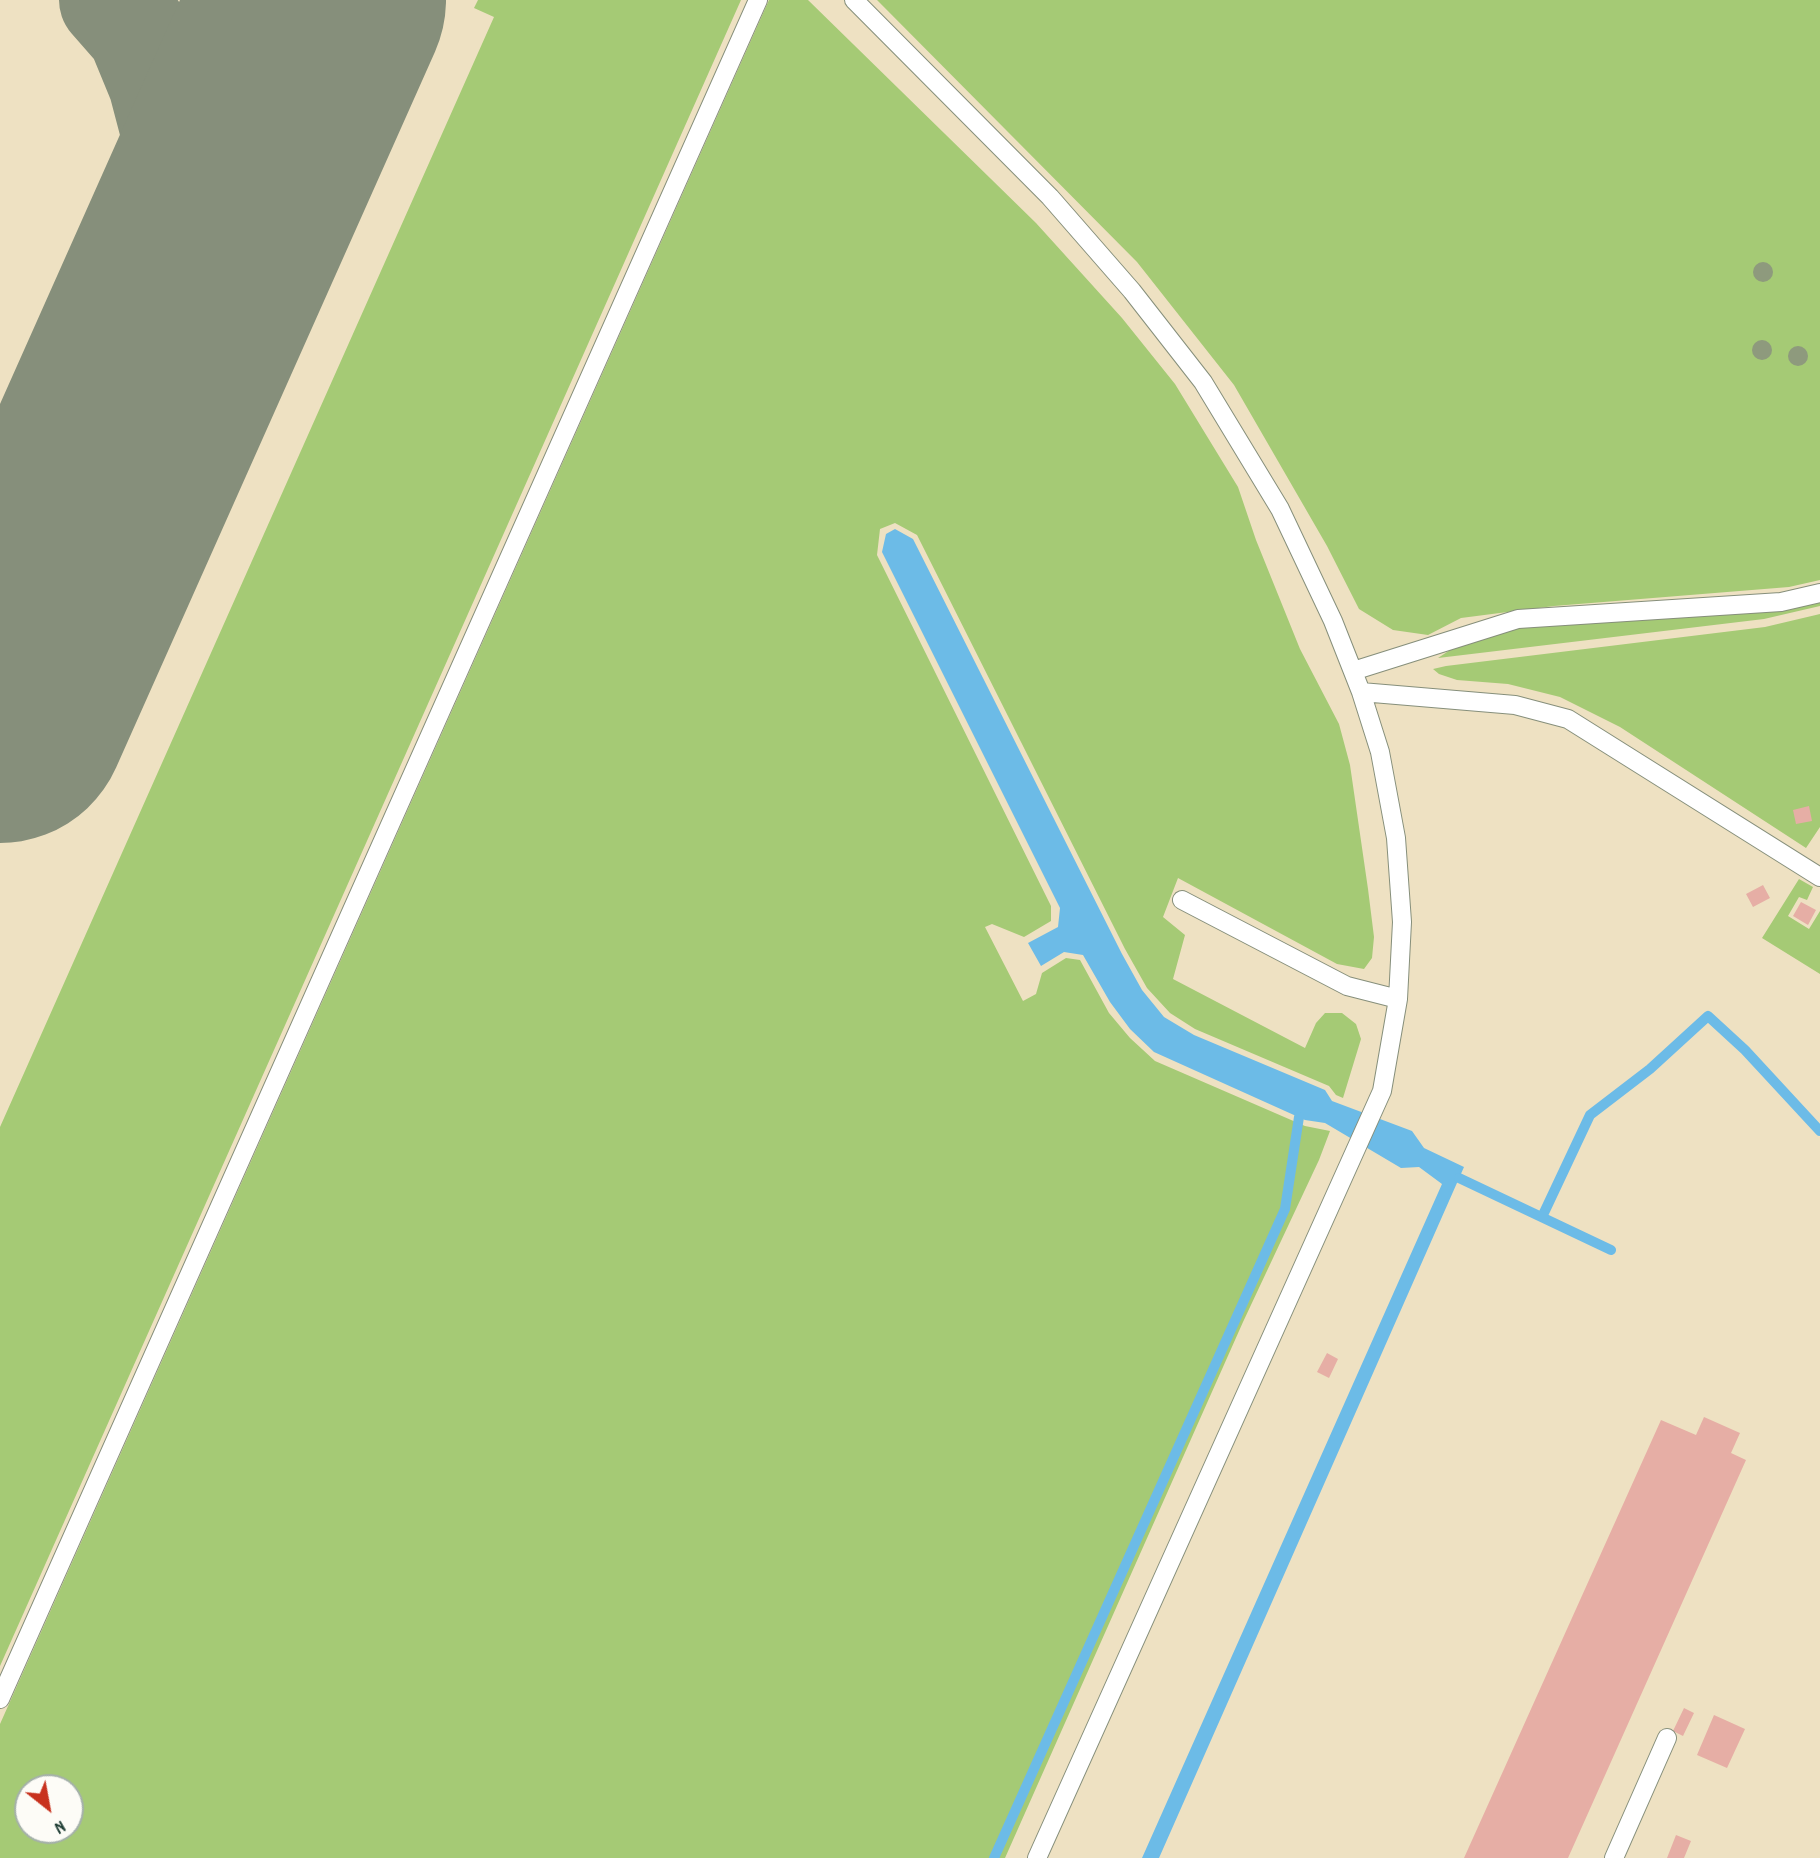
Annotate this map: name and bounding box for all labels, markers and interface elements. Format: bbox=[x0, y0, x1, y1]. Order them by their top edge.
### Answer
north arrow bbox=[14, 1774, 84, 1844]
text: N bbox=[48, 1812, 70, 1840]

